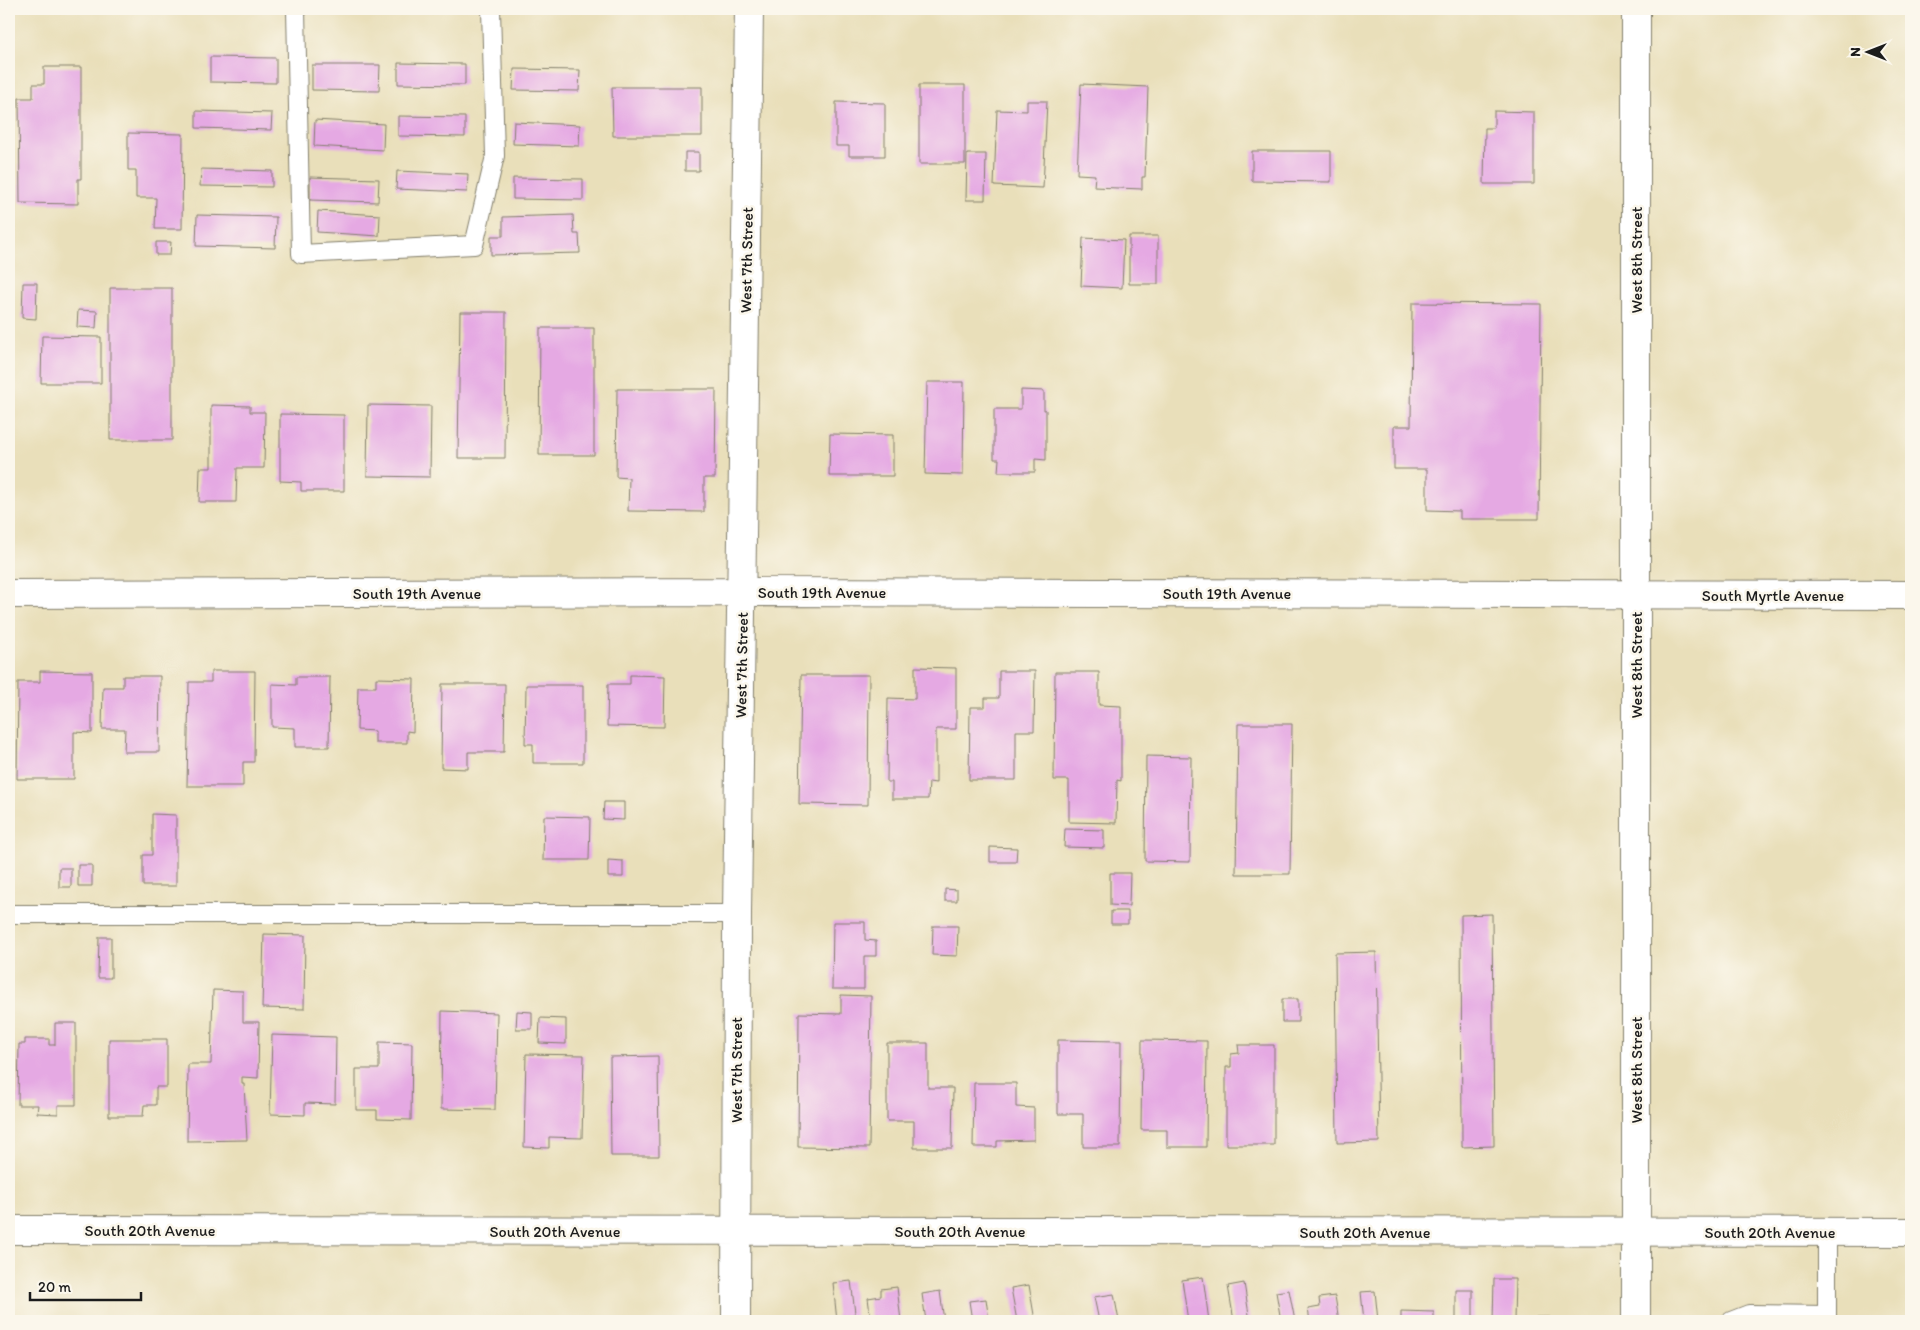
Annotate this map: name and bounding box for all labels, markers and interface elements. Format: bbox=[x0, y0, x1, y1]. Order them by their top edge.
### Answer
north arrow bbox=[1842, 28, 1892, 78]
text: N bbox=[1847, 47, 1864, 57]
street label: West 8th Street bbox=[1627, 206, 1646, 314]
street label: West 7th Street bbox=[736, 207, 757, 313]
street label: South 19th Avenue bbox=[758, 583, 887, 602]
street label: South 19th Avenue bbox=[353, 584, 482, 603]
street label: South 19th Avenue bbox=[1163, 584, 1292, 603]
street label: South Myrtle Avenue bbox=[1702, 586, 1844, 605]
street label: West 8th Street bbox=[1627, 611, 1646, 719]
street label: West 7th Street bbox=[731, 612, 752, 718]
street label: West 8th Street bbox=[1627, 1016, 1646, 1124]
street label: West 7th Street bbox=[727, 1017, 746, 1123]
street label: South 20th Avenue bbox=[84, 1221, 216, 1240]
street label: South 20th Avenue bbox=[489, 1222, 621, 1241]
street label: South 20th Avenue bbox=[894, 1222, 1026, 1241]
street label: South 20th Avenue bbox=[1299, 1223, 1431, 1242]
street label: South 20th Avenue bbox=[1704, 1223, 1836, 1242]
scale bar bbox=[30, 1270, 141, 1302]
text: 20 m bbox=[38, 1278, 72, 1296]

